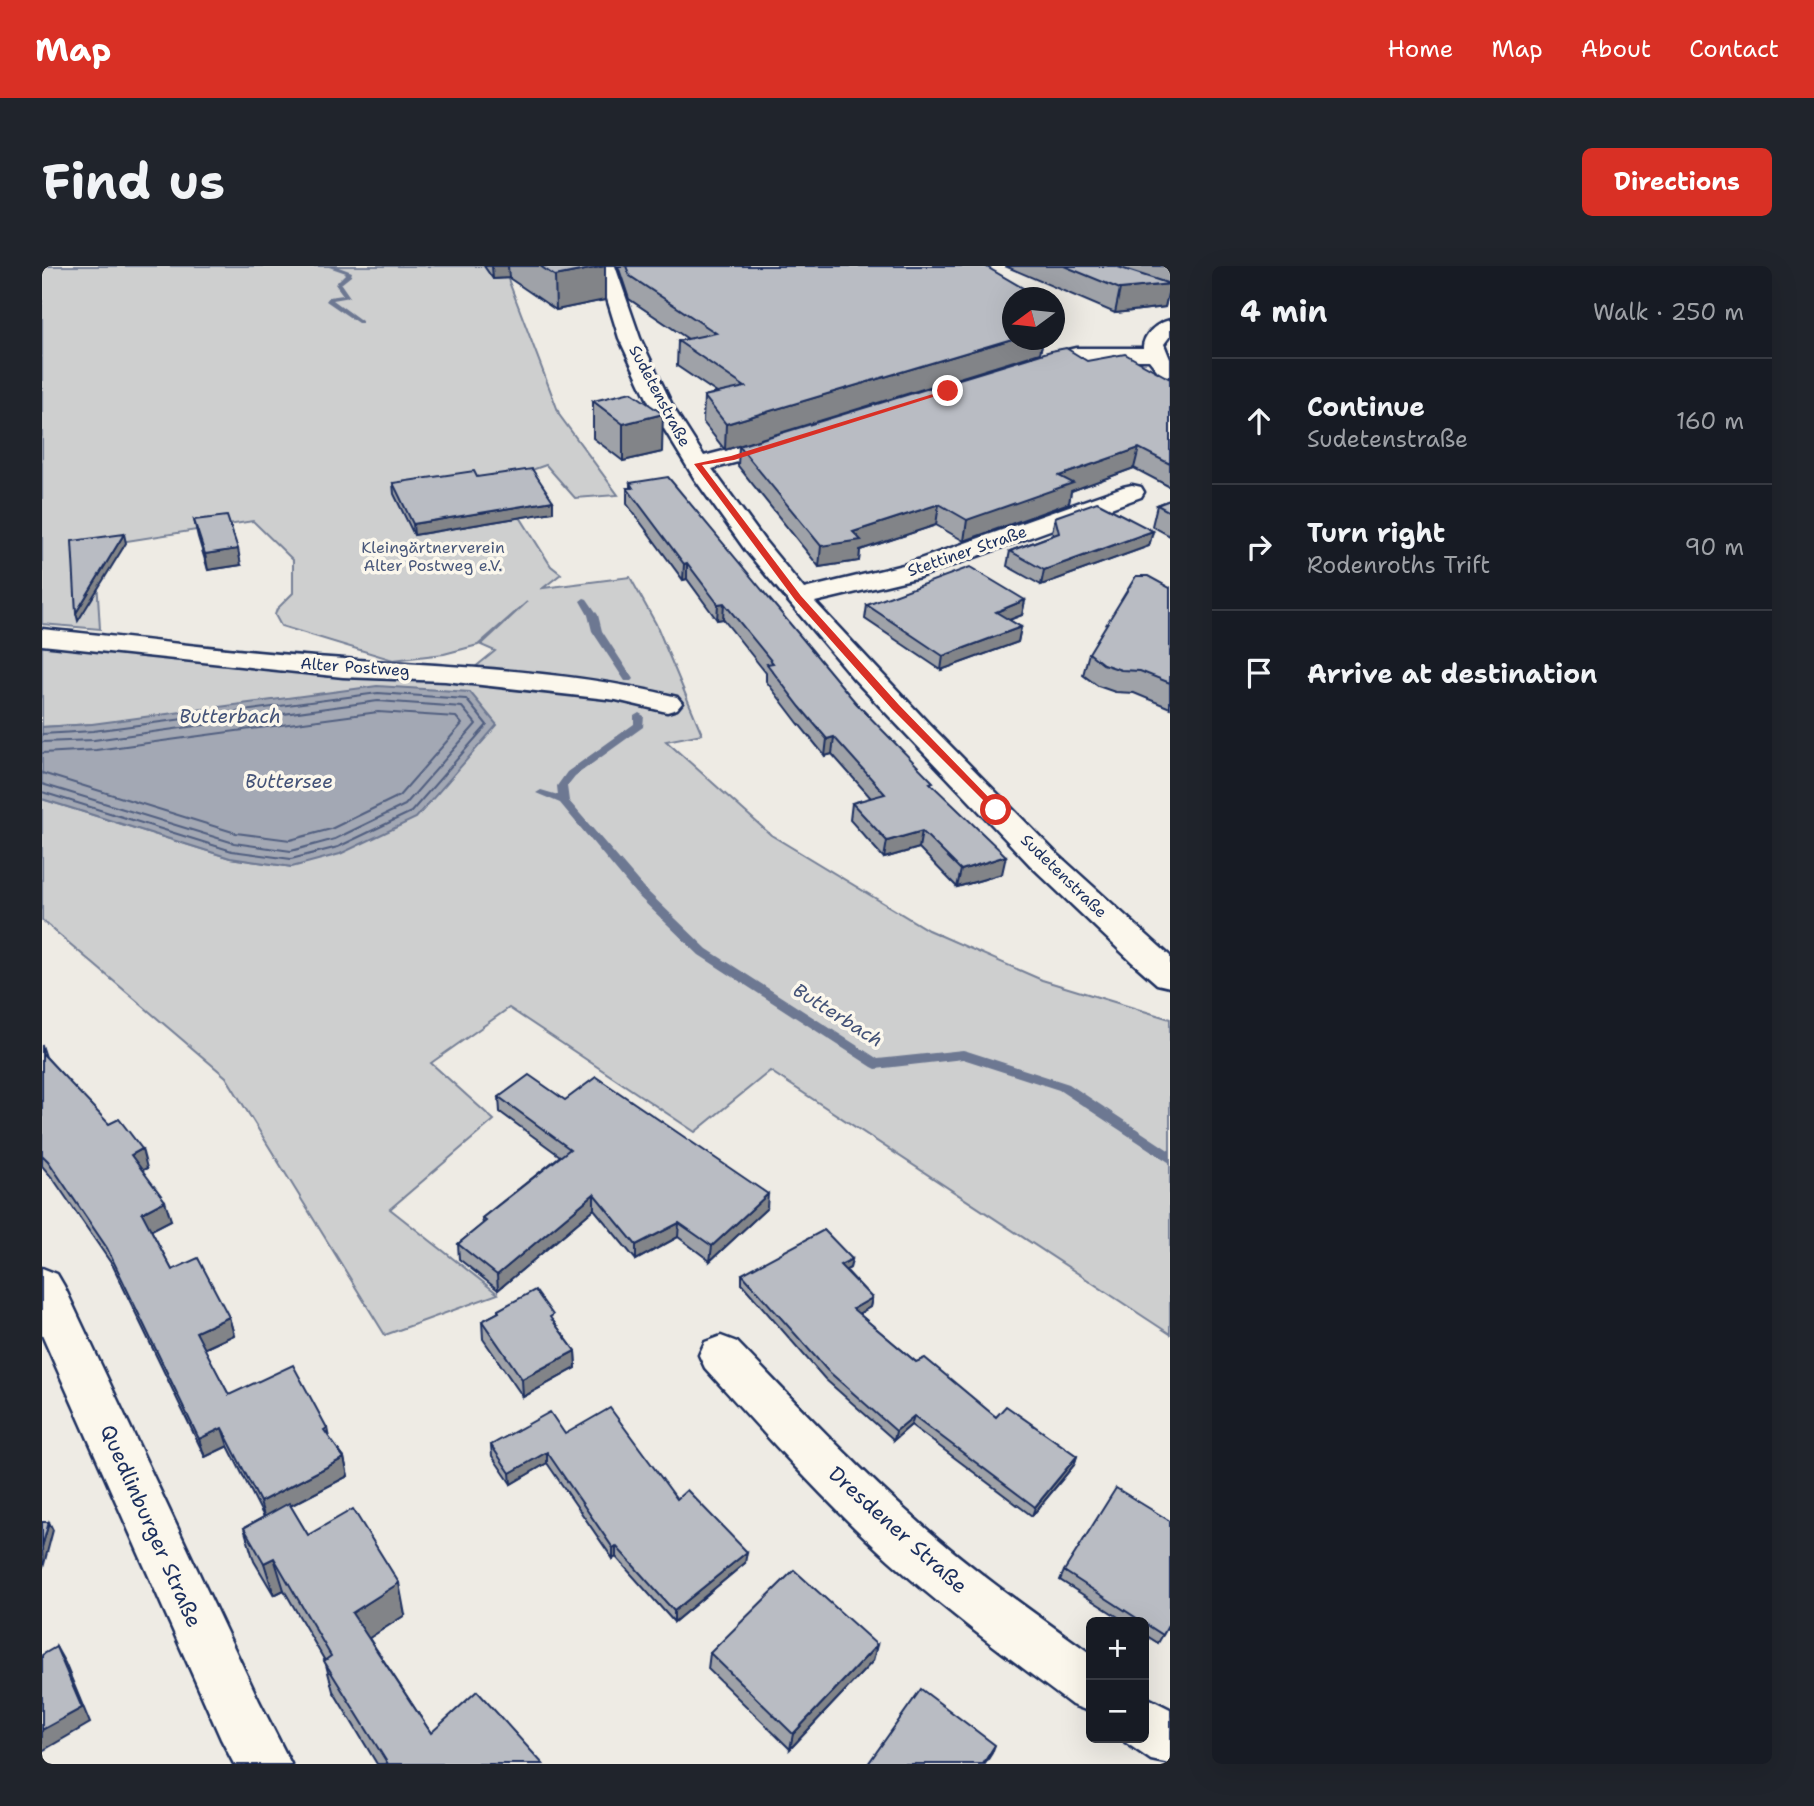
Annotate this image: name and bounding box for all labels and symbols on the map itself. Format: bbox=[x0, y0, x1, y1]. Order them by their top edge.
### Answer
north arrow bbox=[1002, 287, 1065, 350]
street label: Sudetenstraße bbox=[624, 342, 696, 450]
route end bbox=[932, 375, 963, 406]
street label: Stettiner Straße bbox=[905, 521, 1029, 581]
park label: Kleingärtnerverein Alter Postweg e.V. bbox=[361, 537, 505, 576]
street label: Alter Postweg bbox=[300, 653, 411, 681]
water label: Butterbach bbox=[179, 704, 281, 729]
water label: Buttersee bbox=[245, 769, 333, 794]
route start bbox=[980, 794, 1011, 825]
street label: Sudetenstraße bbox=[1016, 830, 1112, 922]
water label: Butterbach bbox=[788, 977, 888, 1053]
street label: Quedlinburger Straße bbox=[94, 1420, 208, 1632]
street label: Dresdener Straße bbox=[823, 1460, 973, 1600]

